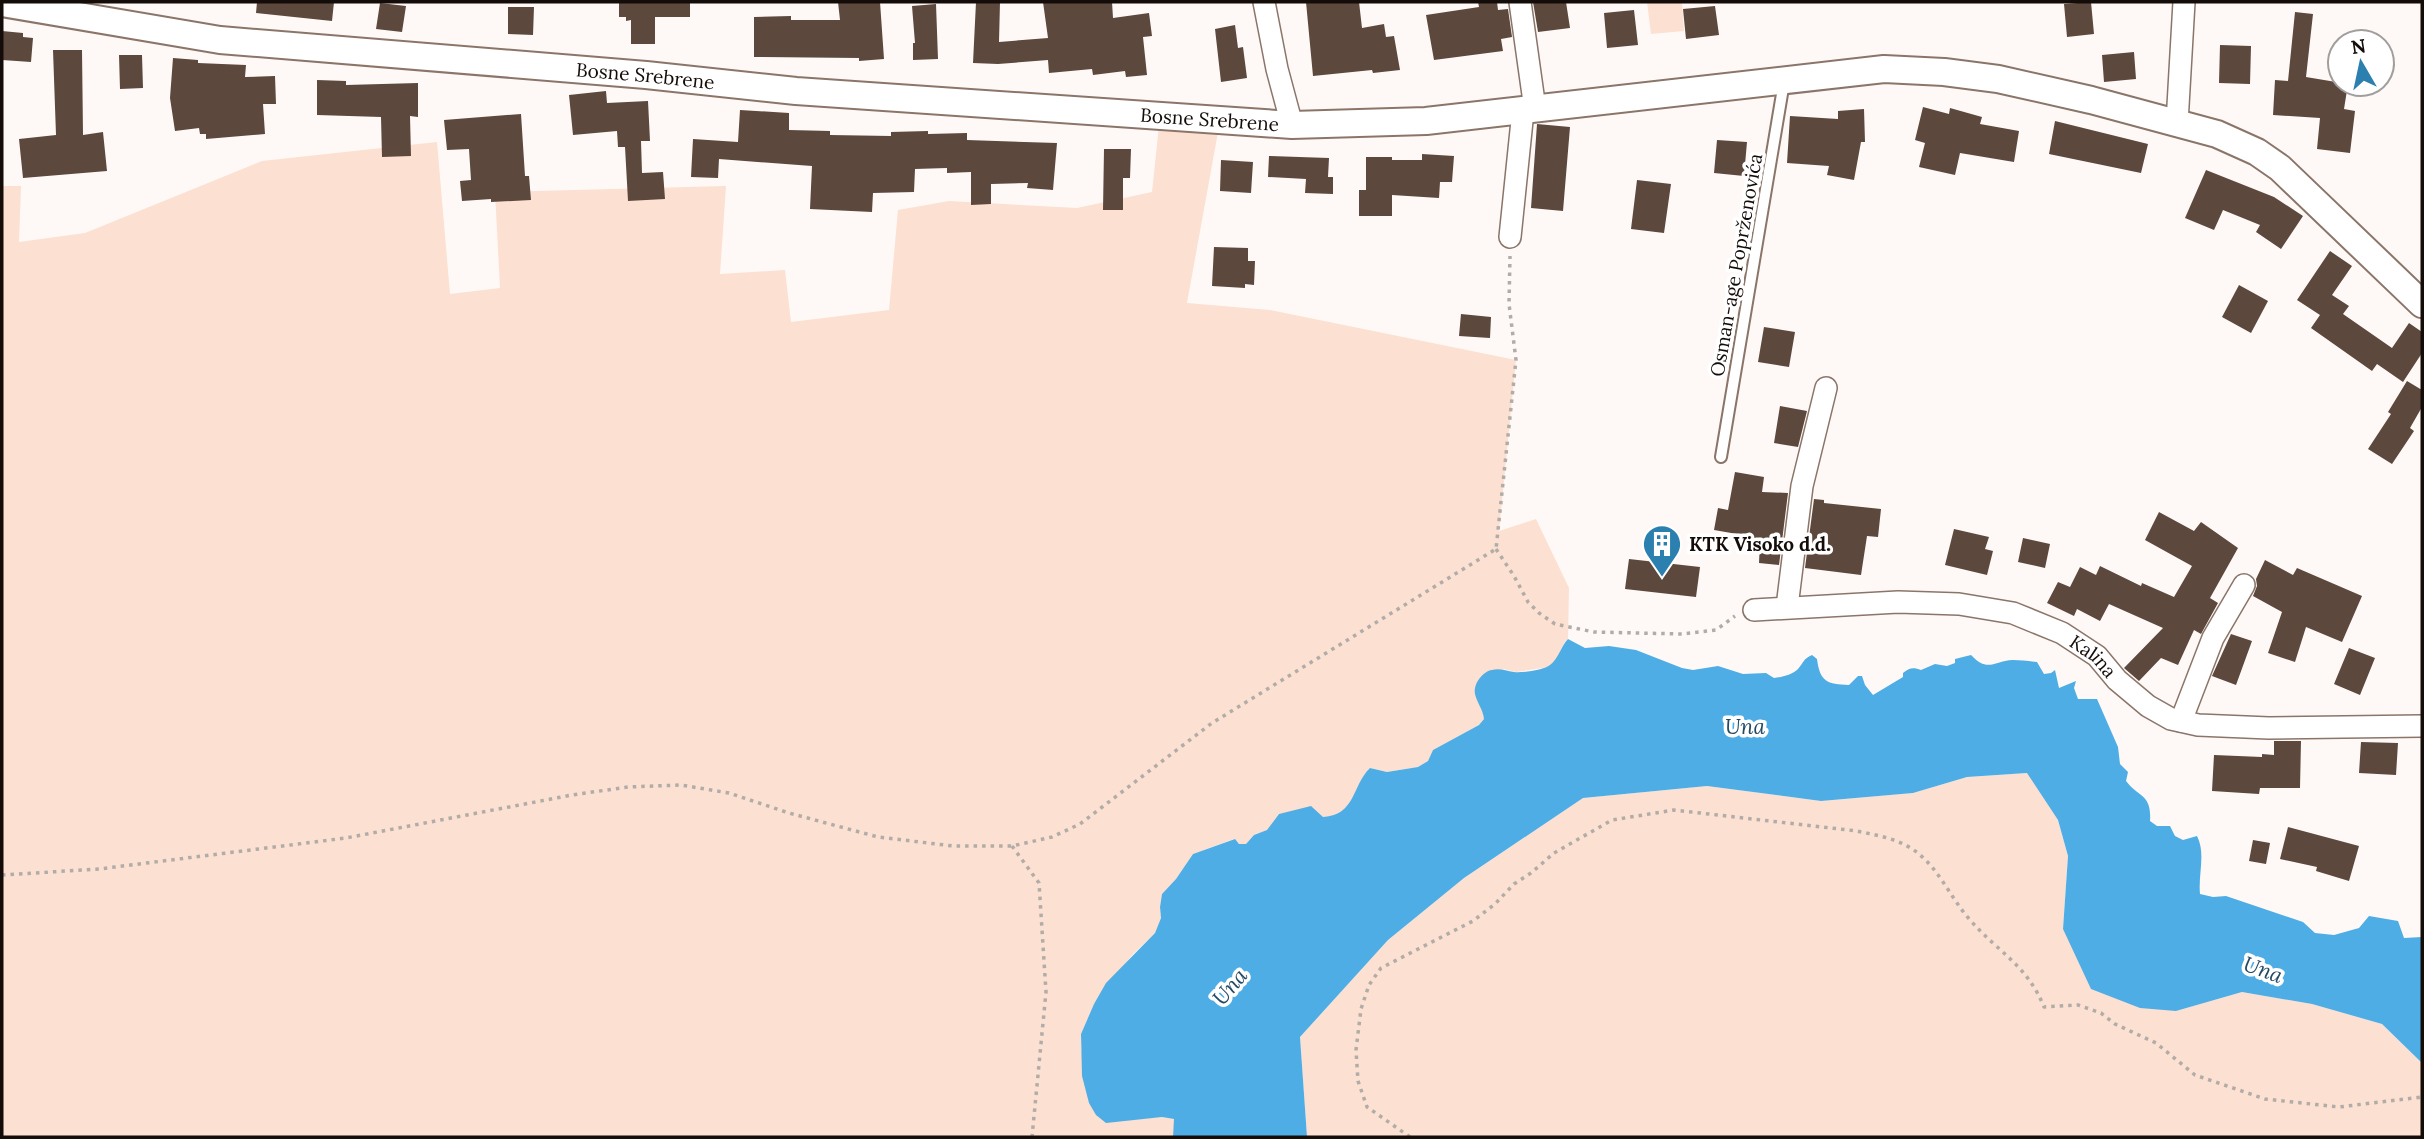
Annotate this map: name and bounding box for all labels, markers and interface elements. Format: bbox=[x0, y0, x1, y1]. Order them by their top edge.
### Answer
north arrow bbox=[2326, 28, 2396, 98]
text: N bbox=[2349, 33, 2368, 59]
street label: Bosne Srebrene bbox=[575, 57, 716, 94]
street label: Bosne Srebrene bbox=[1139, 103, 1280, 136]
street label: Osman-age Poprženovića bbox=[1705, 151, 1767, 378]
building icon: KTK Visoko d.d. bbox=[1641, 523, 1683, 578]
place label: KTK Visoko d.d. bbox=[1689, 532, 1831, 556]
street label: Kalina bbox=[2065, 629, 2122, 683]
water label: Una bbox=[1725, 713, 1766, 740]
water label: Una bbox=[2240, 950, 2287, 989]
water label: Una bbox=[1206, 962, 1253, 1011]

